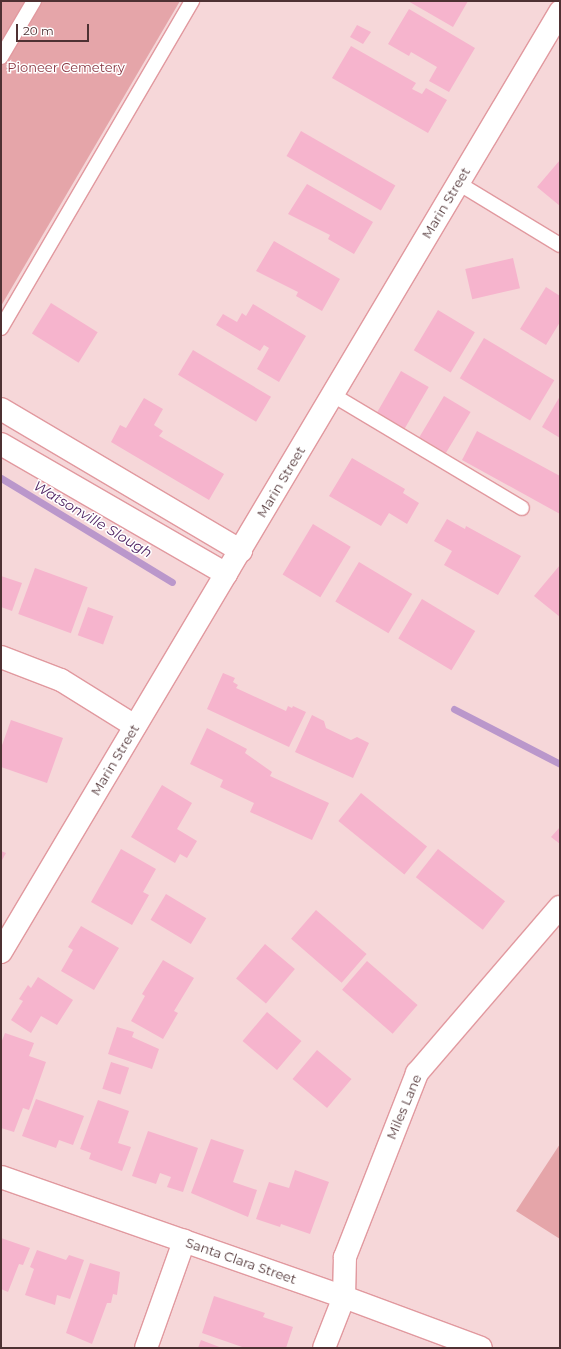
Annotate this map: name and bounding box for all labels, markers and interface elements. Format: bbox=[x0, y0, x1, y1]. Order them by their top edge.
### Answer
scale bar bbox=[18, 16, 91, 42]
text: 20 m bbox=[23, 23, 54, 38]
park label: Pioneer Cemetery bbox=[7, 59, 125, 75]
street label: Marin Street bbox=[419, 165, 473, 241]
street label: Marin Street bbox=[254, 444, 308, 520]
water label: Watsonville Slough bbox=[31, 477, 155, 561]
street label: Marin Street bbox=[88, 722, 142, 798]
street label: Miles Lane bbox=[383, 1072, 425, 1142]
street label: Santa Clara Street bbox=[184, 1235, 298, 1287]

